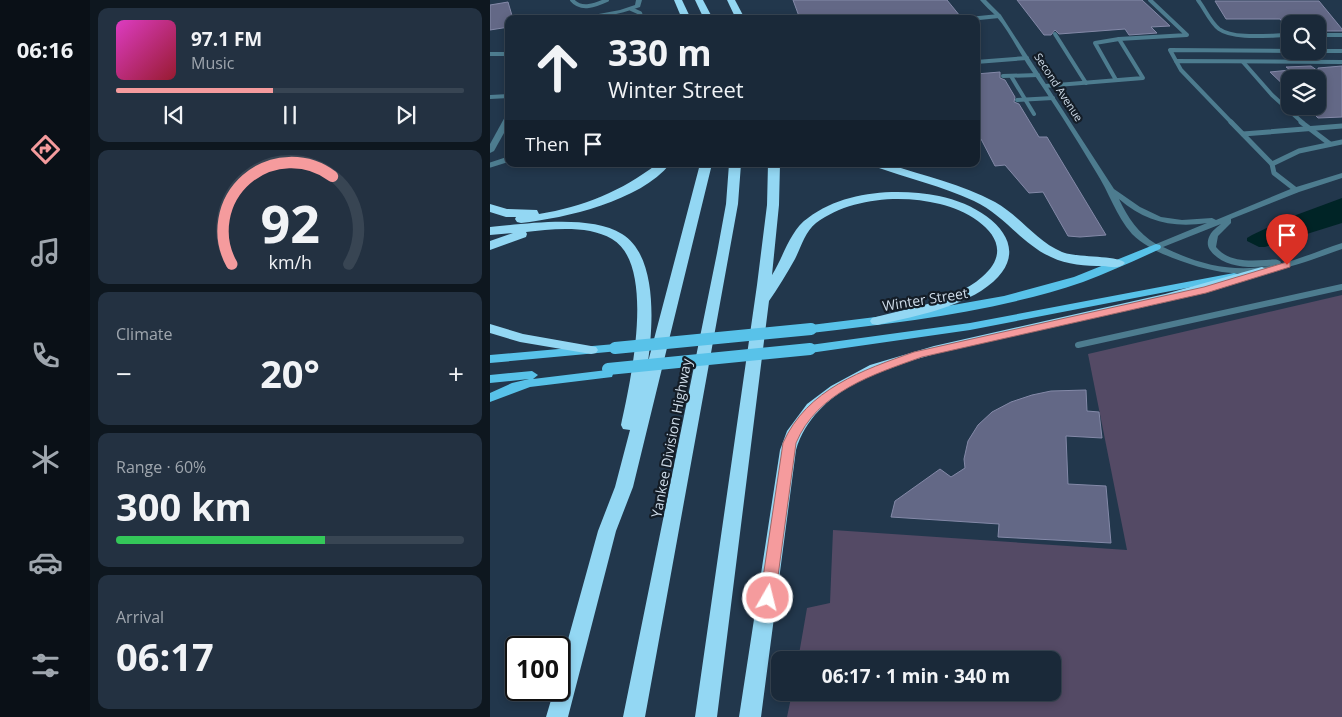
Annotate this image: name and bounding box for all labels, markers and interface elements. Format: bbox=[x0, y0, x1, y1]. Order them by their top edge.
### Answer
map controls bbox=[1281, 15, 1326, 115]
button: search bbox=[1281, 15, 1326, 60]
text: 97.1 FM bbox=[191, 26, 262, 52]
text: 330 m bbox=[608, 29, 712, 76]
text: 06:16 bbox=[17, 34, 73, 64]
icon: ahead bbox=[525, 35, 590, 100]
street label: Second Avenue bbox=[1031, 50, 1087, 124]
text: Music bbox=[191, 52, 235, 74]
button: layers bbox=[1281, 70, 1326, 115]
text: Winter Street bbox=[608, 74, 744, 104]
icon: previous bbox=[160, 101, 188, 129]
icon: pause bbox=[276, 101, 304, 129]
icon: next bbox=[392, 101, 420, 129]
icon: arrive bbox=[579, 130, 607, 158]
text: Then bbox=[525, 131, 569, 157]
icon: directions bbox=[28, 132, 63, 167]
text: 92 bbox=[260, 187, 320, 258]
pin bbox=[1266, 214, 1308, 265]
icon: arrive bbox=[1273, 221, 1301, 249]
icon: music bbox=[28, 235, 63, 270]
text: km/h bbox=[268, 250, 312, 274]
street label: Winter Street bbox=[881, 283, 969, 315]
text: Climate bbox=[116, 323, 173, 345]
icon: phone bbox=[28, 338, 63, 373]
text: 20° bbox=[260, 347, 320, 399]
text: − bbox=[116, 354, 132, 392]
text: + bbox=[448, 354, 464, 392]
street label: Yankee Division Highway bbox=[646, 356, 696, 519]
icon: climate bbox=[28, 442, 63, 477]
text: Range · 60% bbox=[116, 456, 206, 478]
text: 300 km bbox=[116, 480, 252, 532]
icon: car bbox=[28, 545, 63, 580]
position arrow bbox=[741, 571, 793, 623]
text: Arrival bbox=[116, 606, 164, 628]
text: 06:17 bbox=[116, 630, 214, 682]
speed limit sign: 100 bbox=[505, 636, 570, 701]
icon: filters bbox=[28, 648, 63, 683]
text: 06:17 · 1 min · 340 m bbox=[822, 663, 1010, 689]

